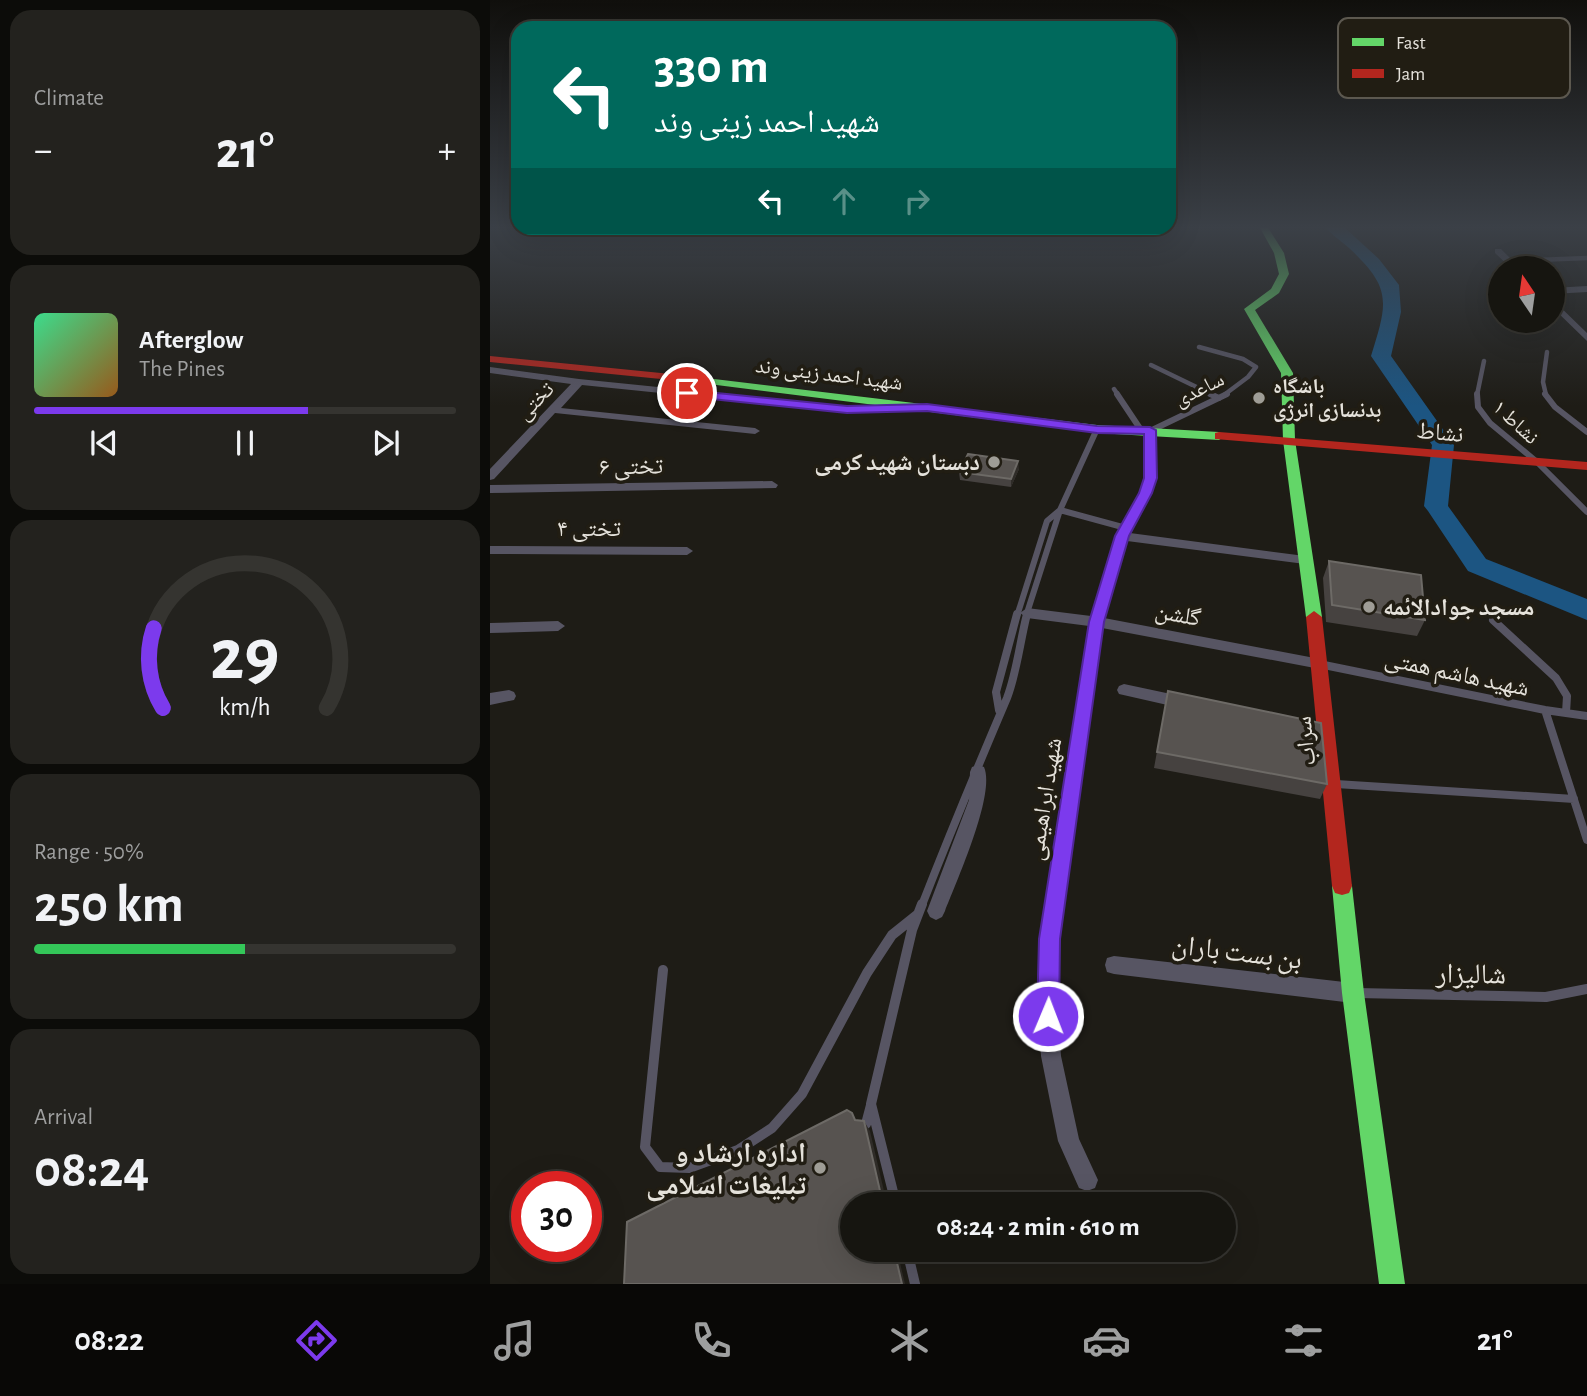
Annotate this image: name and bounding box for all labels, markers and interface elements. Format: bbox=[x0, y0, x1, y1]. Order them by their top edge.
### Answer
legend bbox=[1338, 18, 1570, 98]
text: Fast bbox=[1396, 34, 1426, 53]
text: 330 m bbox=[654, 43, 769, 92]
icon: left bbox=[539, 49, 630, 140]
text: Jam bbox=[1396, 65, 1425, 84]
text: Climate bbox=[34, 87, 104, 110]
text: شهید احمد زینی وند bbox=[654, 106, 880, 138]
text: 21° bbox=[216, 125, 274, 177]
text: − bbox=[34, 132, 52, 170]
text: + bbox=[438, 132, 456, 170]
icon: left bbox=[752, 182, 790, 220]
icon: ahead bbox=[825, 182, 863, 220]
icon: right bbox=[898, 182, 936, 220]
north arrow bbox=[1488, 256, 1564, 332]
map controls bbox=[1488, 256, 1565, 333]
text: Afterglow bbox=[139, 327, 243, 353]
street label: شهید احمد زینی وند bbox=[754, 355, 904, 396]
text: The Pines bbox=[139, 358, 225, 381]
pin bbox=[657, 363, 717, 423]
street label: ساعدی bbox=[1171, 368, 1228, 411]
icon: arrive bbox=[668, 374, 706, 412]
place label: باشگاه بدنسازی انرژی bbox=[1273, 376, 1381, 422]
street label: تختی bbox=[513, 379, 559, 426]
marker: باشگاه بدنسازی انرژی bbox=[1251, 390, 1267, 406]
street label: نشاط ۱ bbox=[1489, 396, 1543, 448]
street label: نشاط bbox=[1415, 419, 1464, 447]
icon: previous bbox=[85, 424, 123, 462]
icon: pause bbox=[226, 424, 264, 462]
icon: next bbox=[367, 424, 405, 462]
place label: دبستان شهید کرمی bbox=[814, 451, 980, 476]
street label: تختی ۶ bbox=[599, 454, 663, 481]
marker: دبستان شهید کرمی bbox=[986, 454, 1002, 470]
street label: تختی ۴ bbox=[557, 517, 621, 542]
place label: مسجد جوادالائمه bbox=[1383, 596, 1534, 620]
street label: گلشن bbox=[1153, 599, 1203, 632]
marker: مسجد جوادالائمه bbox=[1361, 599, 1377, 615]
text: 29 bbox=[210, 620, 280, 693]
street label: شهید هاشم همتی bbox=[1382, 647, 1531, 704]
text: km/h bbox=[219, 695, 271, 720]
street label: سراب bbox=[1291, 715, 1321, 767]
street label: شهید ابراهیمی bbox=[1023, 736, 1068, 862]
text: Range · 50% bbox=[34, 841, 144, 864]
text: 250 km bbox=[34, 879, 184, 931]
street label: بن بست باران bbox=[1170, 931, 1304, 977]
street label: شالیزار bbox=[1435, 960, 1506, 990]
position arrow bbox=[1011, 979, 1085, 1053]
text: Arrival bbox=[34, 1106, 93, 1129]
place label: اداره ارشاد و تبلیغات اسلامی bbox=[646, 1140, 806, 1202]
text: 08:24 bbox=[34, 1144, 149, 1196]
marker: اداره ارشاد و تبلیغات اسلامی bbox=[812, 1160, 828, 1176]
speed limit sign: 30 bbox=[511, 1171, 602, 1262]
text: 08:24 · 2 min · 610 m bbox=[936, 1214, 1140, 1240]
icon: directions bbox=[292, 1316, 341, 1365]
icon: music bbox=[490, 1316, 539, 1365]
icon: phone bbox=[687, 1316, 736, 1365]
icon: climate bbox=[885, 1316, 934, 1365]
icon: car bbox=[1082, 1316, 1131, 1365]
icon: filters bbox=[1279, 1316, 1328, 1365]
text: 08:22 bbox=[74, 1324, 144, 1356]
text: 21° bbox=[1477, 1324, 1513, 1356]

